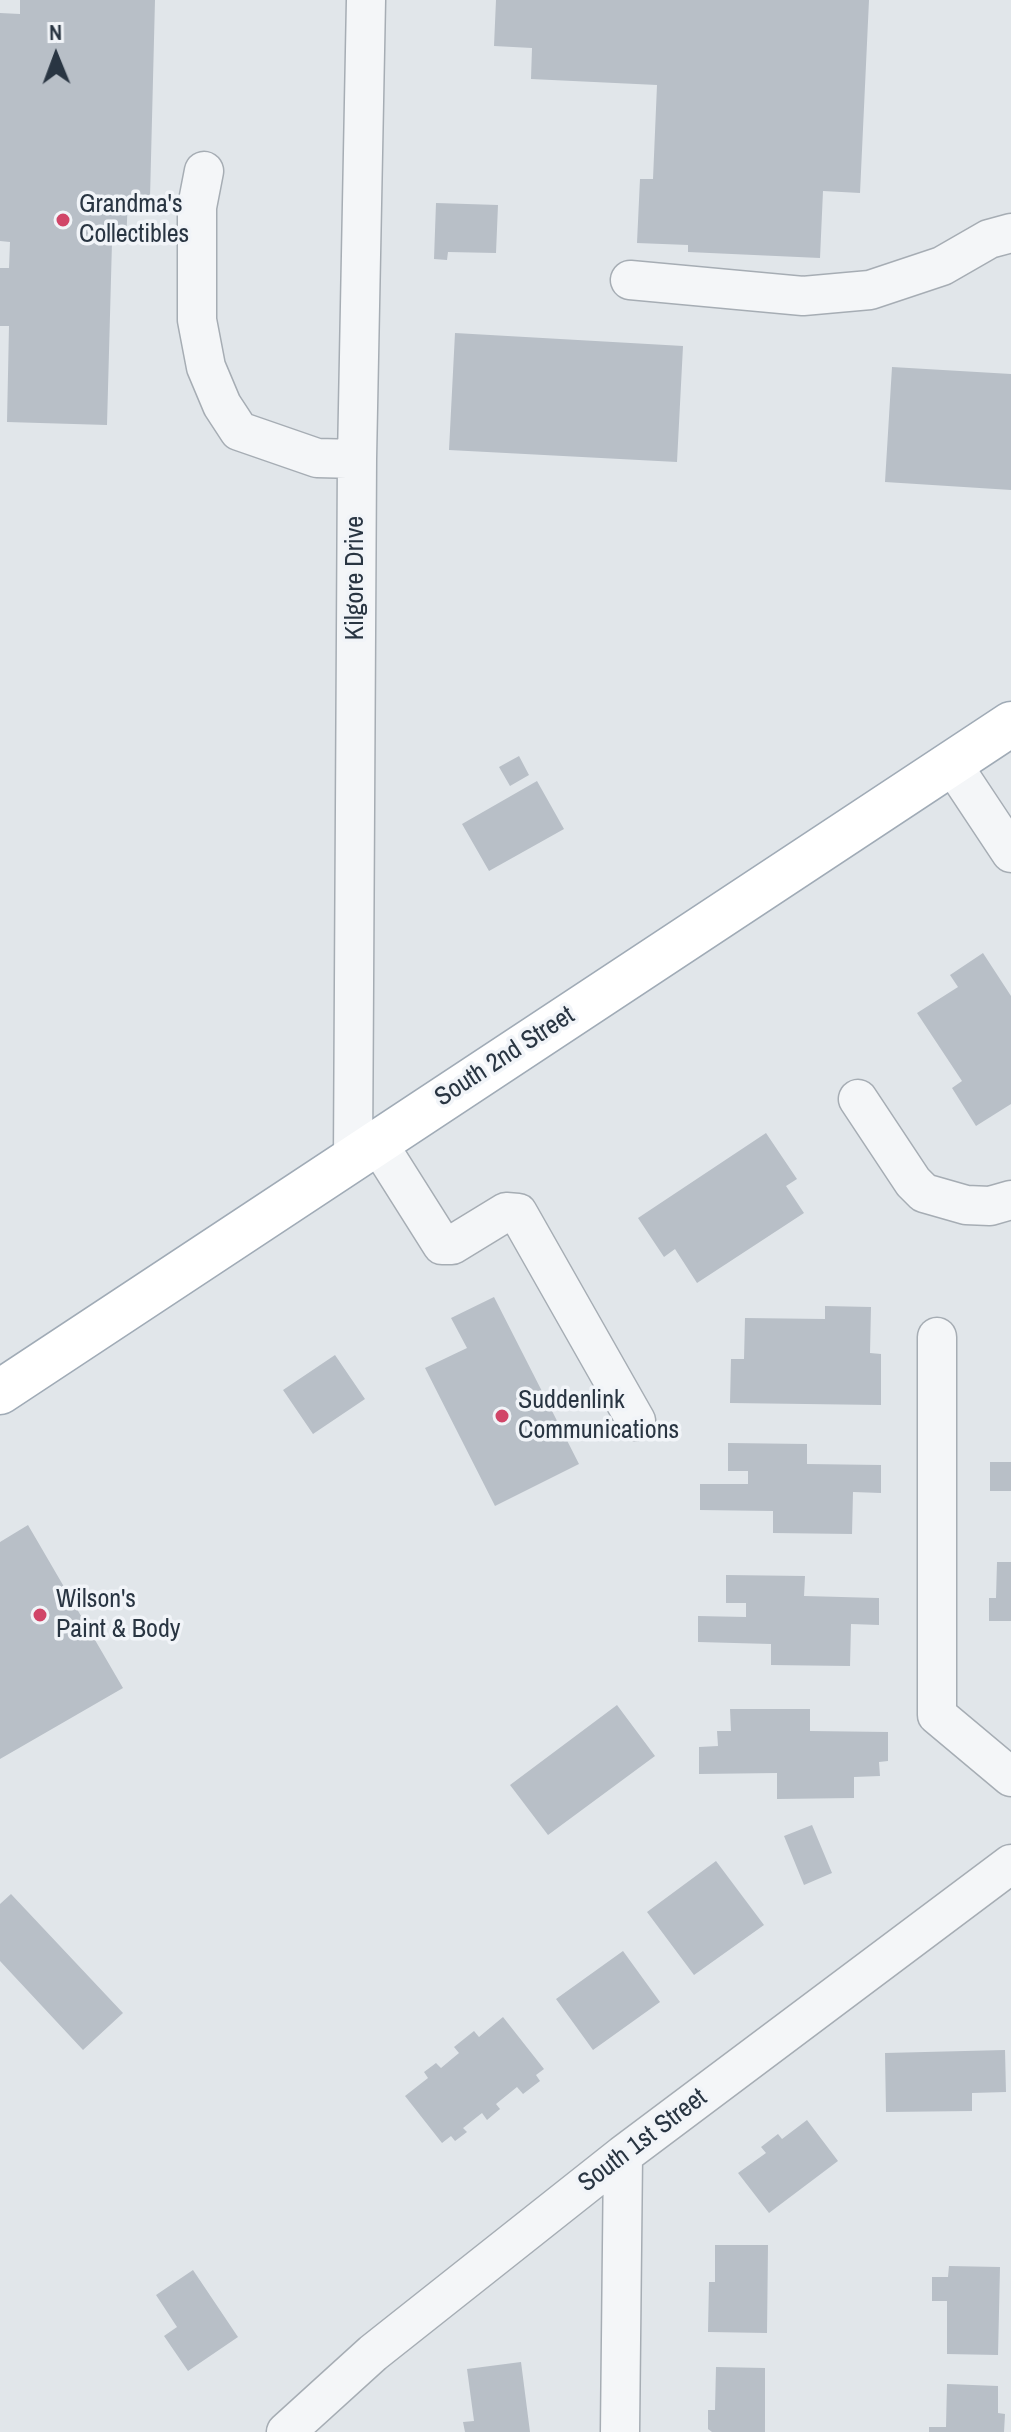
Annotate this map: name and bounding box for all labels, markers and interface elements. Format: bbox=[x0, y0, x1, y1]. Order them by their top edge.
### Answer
north arrow bbox=[16, 16, 96, 96]
text: N bbox=[49, 17, 62, 47]
place label: Grandma's Collectibles bbox=[79, 189, 189, 250]
marker: Grandma's Collectibles bbox=[54, 211, 72, 229]
street label: Kilgore Drive bbox=[340, 516, 372, 640]
street label: South 2nd Street bbox=[429, 1000, 581, 1114]
place label: Suddenlink Communications bbox=[518, 1385, 679, 1446]
marker: Suddenlink Communications bbox=[493, 1407, 511, 1425]
place label: Wilson's Paint & Body bbox=[56, 1584, 180, 1646]
marker: Wilson's Paint & Body bbox=[31, 1606, 49, 1624]
street label: South 1st Street bbox=[573, 2083, 713, 2199]

